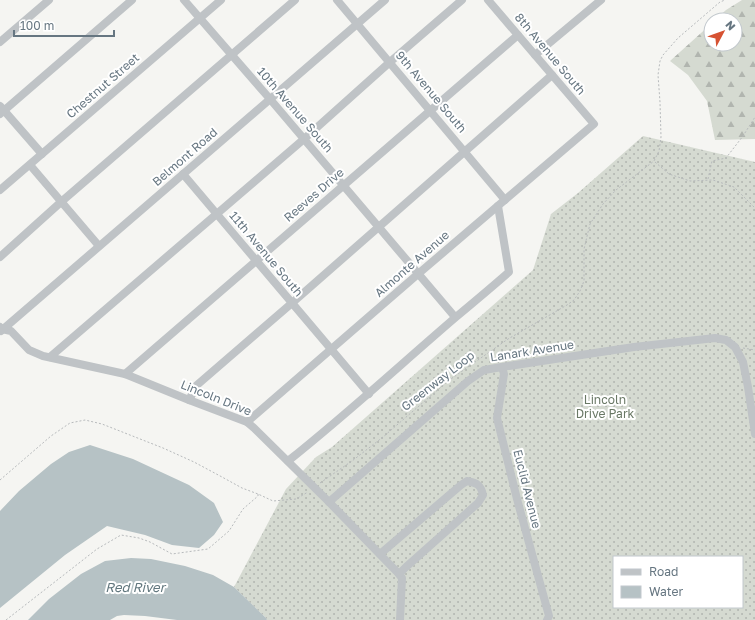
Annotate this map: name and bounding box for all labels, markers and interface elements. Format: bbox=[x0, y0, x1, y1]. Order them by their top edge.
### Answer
street label: 8th Avenue South bbox=[512, 10, 589, 98]
scale bar bbox=[14, 12, 114, 38]
north arrow bbox=[703, 12, 743, 52]
text: 100 m bbox=[20, 18, 54, 33]
text: N bbox=[723, 18, 739, 33]
street label: 9th Avenue South bbox=[393, 48, 470, 136]
street label: Chestnut Street bbox=[63, 50, 142, 121]
street label: 10th Avenue South bbox=[254, 64, 337, 155]
street label: Belmont Road bbox=[149, 124, 220, 189]
street label: Reeves Drive bbox=[281, 165, 347, 225]
street label: 11th Avenue South bbox=[226, 208, 306, 299]
street label: Almonte Avenue bbox=[371, 227, 452, 300]
street label: Lanark Avenue bbox=[489, 336, 575, 365]
street label: Greenway Loop bbox=[398, 347, 477, 414]
street label: Lincoln Drive bbox=[179, 377, 254, 419]
park label: Lincoln Drive Park bbox=[576, 392, 635, 421]
street label: Euclid Avenue bbox=[510, 448, 545, 530]
legend bbox=[613, 556, 743, 608]
text: Road bbox=[649, 564, 678, 579]
water label: Red River bbox=[105, 579, 167, 595]
text: Water bbox=[649, 584, 683, 599]

